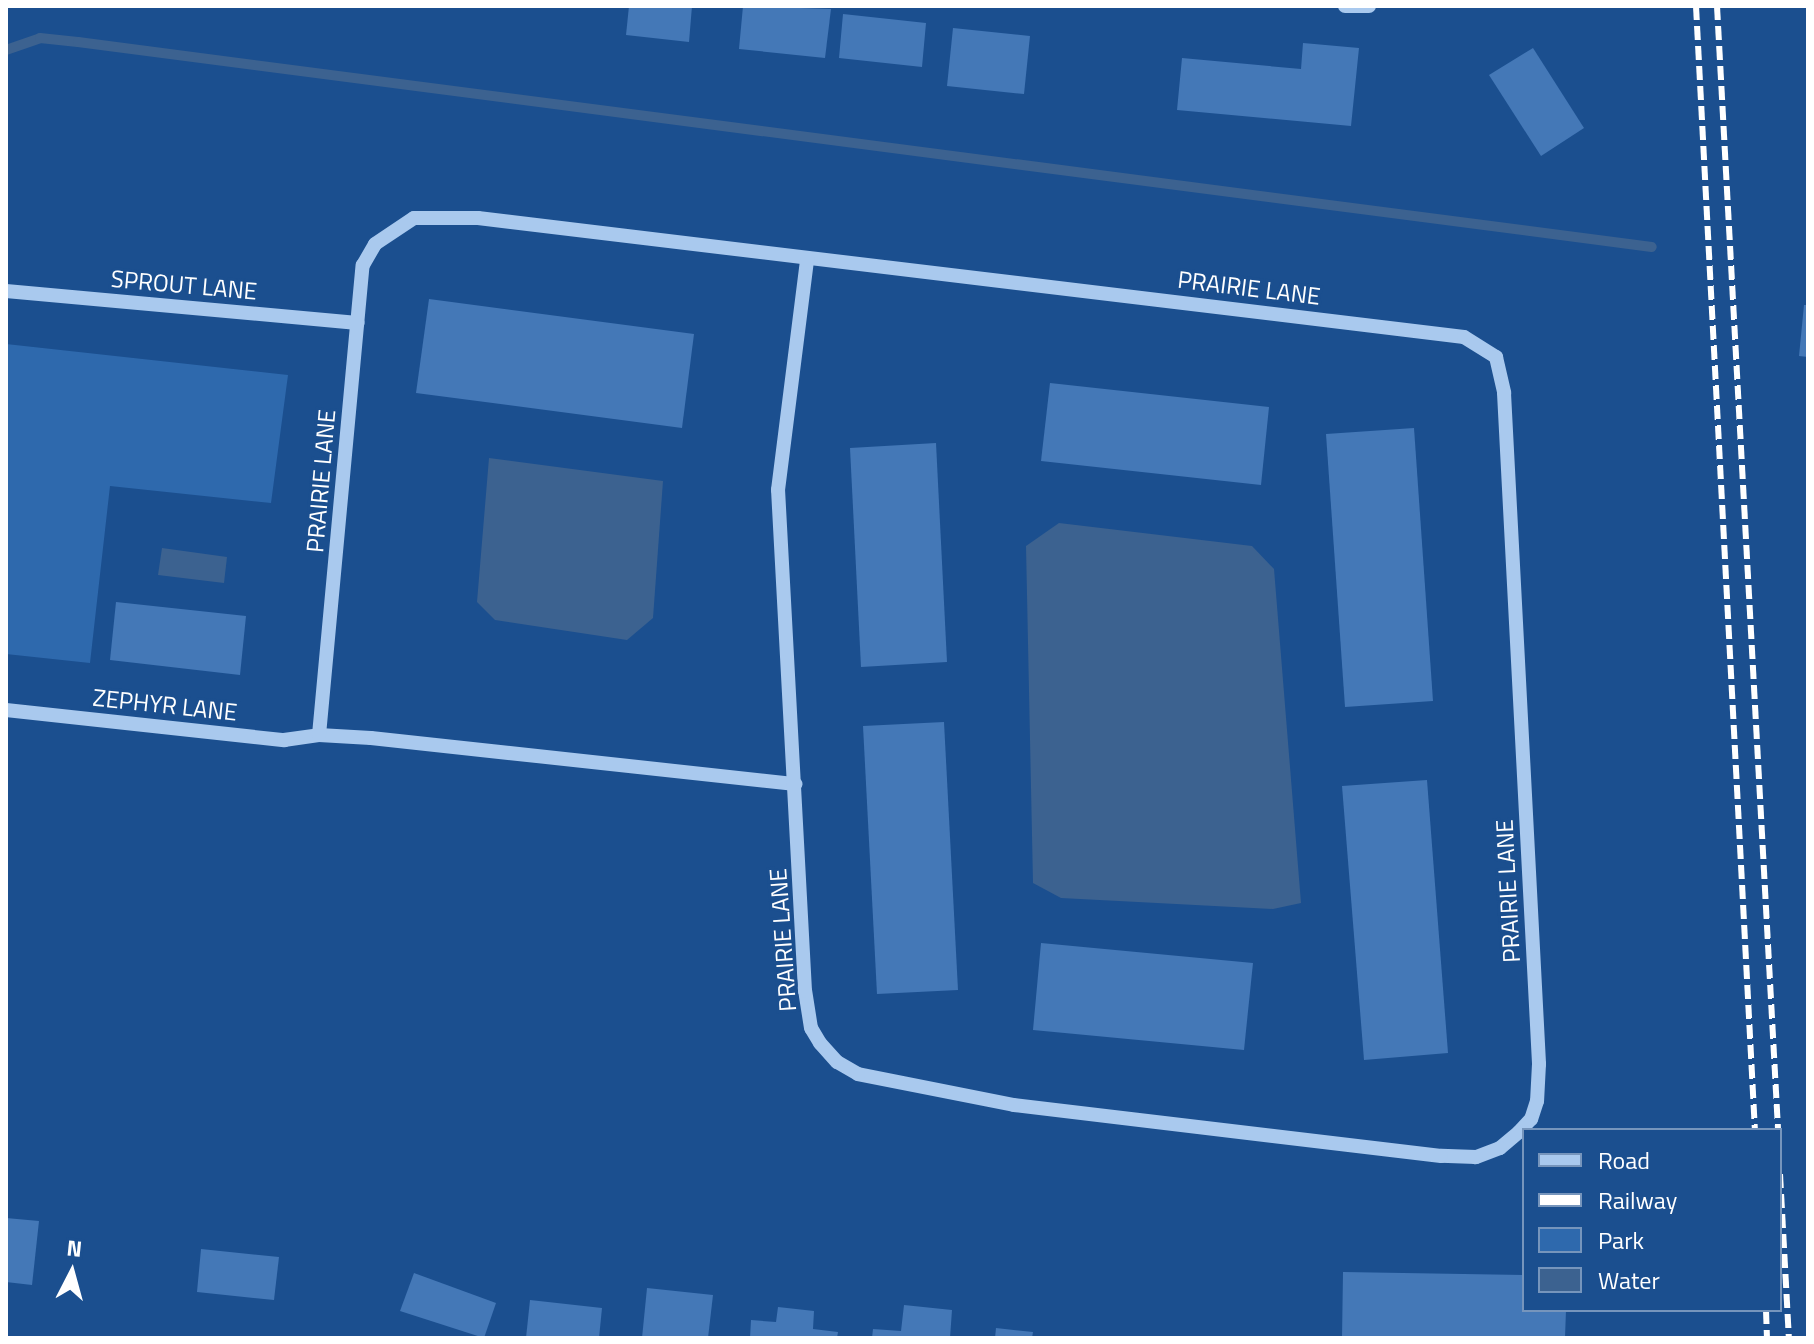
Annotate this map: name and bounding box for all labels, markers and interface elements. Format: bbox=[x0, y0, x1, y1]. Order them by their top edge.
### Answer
street label: SPROUT LANE bbox=[110, 264, 258, 306]
street label: PRAIRIE LANE bbox=[1176, 265, 1322, 311]
street label: PRAIRIE LANE bbox=[300, 408, 342, 554]
street label: ZEPHYR LANE bbox=[91, 683, 239, 727]
street label: PRAIRIE LANE bbox=[1490, 819, 1526, 963]
street label: PRAIRIE LANE bbox=[764, 867, 802, 1013]
legend bbox=[1522, 1128, 1782, 1312]
text: Road bbox=[1598, 1142, 1650, 1178]
text: Railway bbox=[1598, 1182, 1677, 1218]
text: Park bbox=[1598, 1222, 1644, 1258]
text: N bbox=[65, 1230, 84, 1266]
north arrow bbox=[32, 1232, 112, 1312]
text: Water bbox=[1598, 1262, 1660, 1298]

